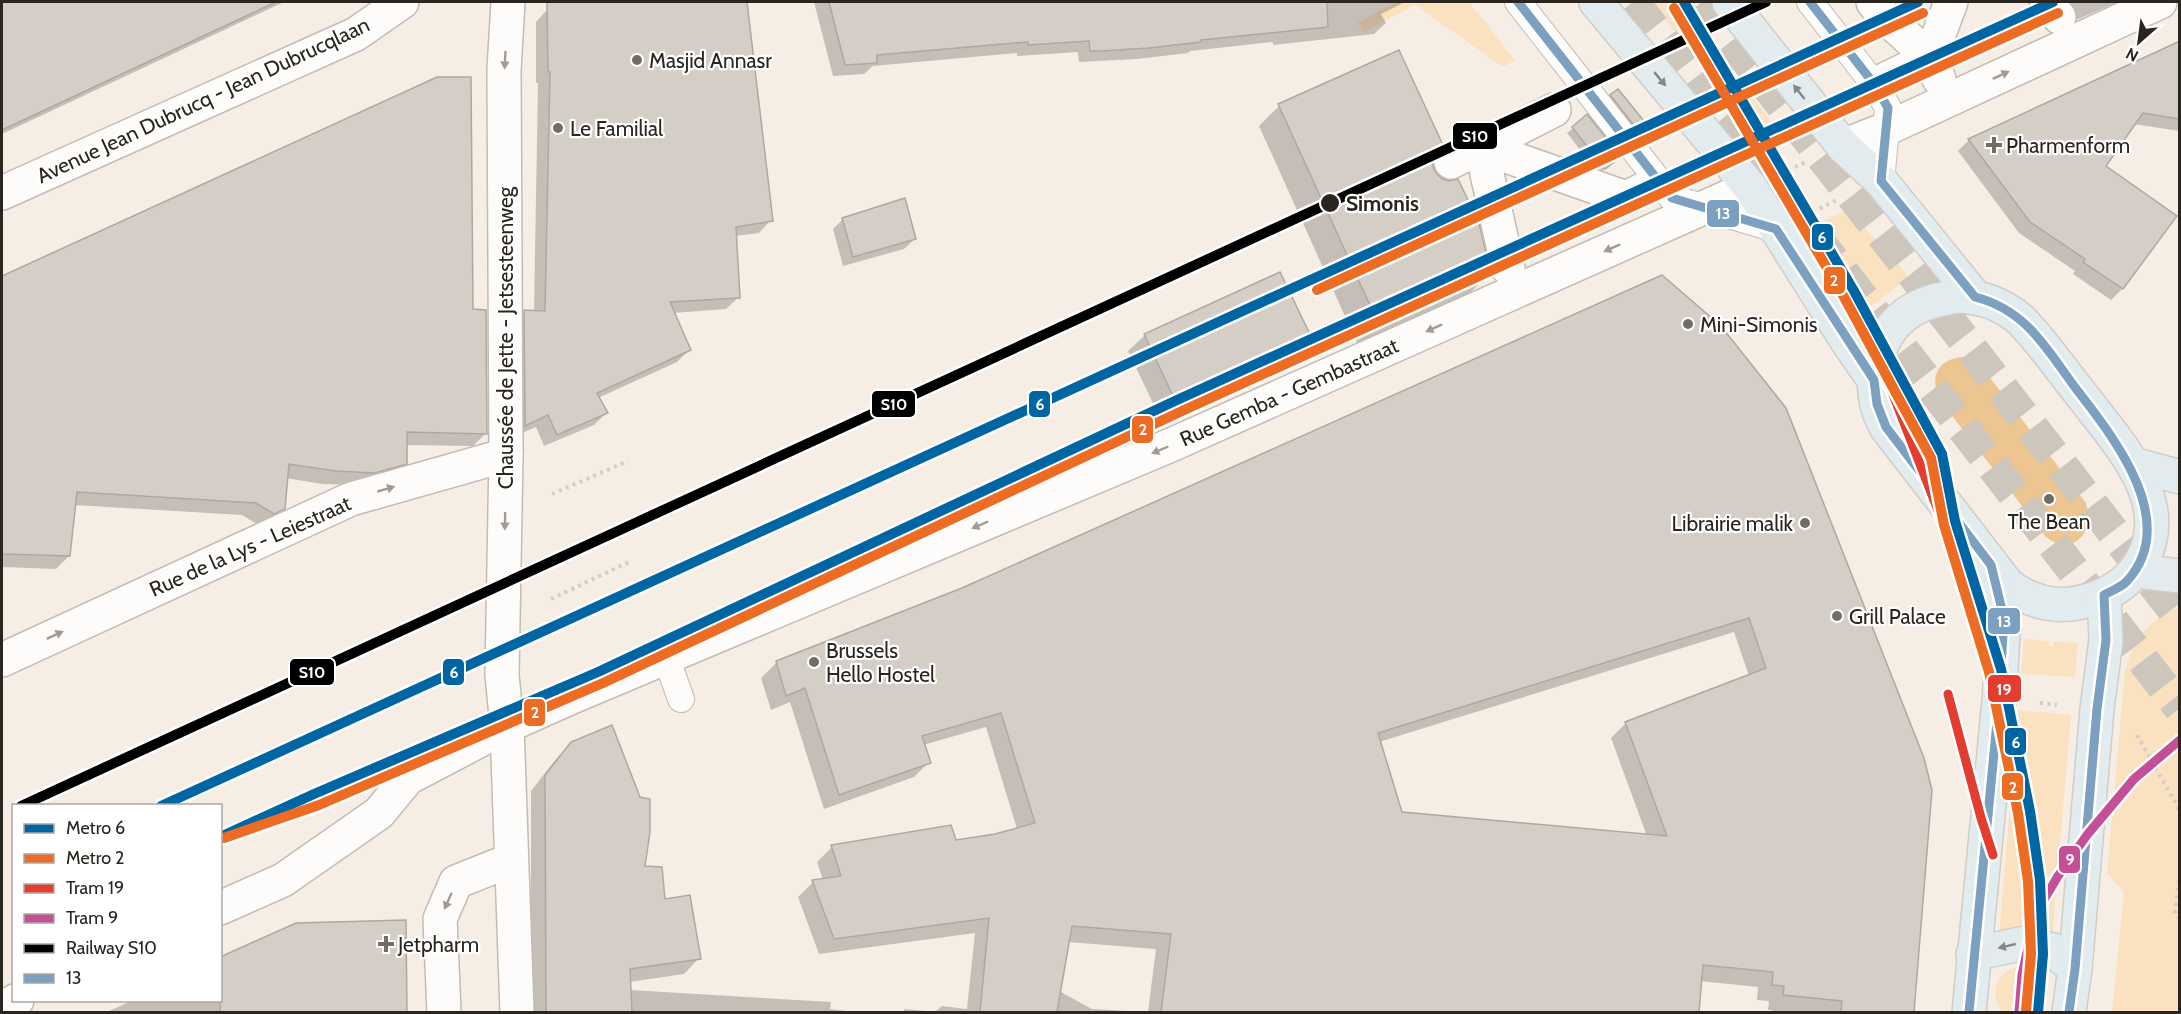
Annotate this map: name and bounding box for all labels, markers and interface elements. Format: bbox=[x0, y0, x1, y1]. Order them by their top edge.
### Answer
street label: Avenue Jean Dubrucq - Jean Dubrucqlaan bbox=[33, 12, 373, 188]
north arrow bbox=[2109, 12, 2169, 72]
text: N bbox=[2123, 44, 2142, 66]
place label: Masjid Annasr bbox=[649, 48, 772, 74]
one-way arrow bbox=[500, 50, 509, 69]
marker: Masjid Annasr bbox=[630, 53, 644, 67]
one-way arrow bbox=[1993, 70, 2011, 80]
one-way arrow bbox=[1654, 71, 1667, 87]
one-way arrow bbox=[1794, 84, 1806, 99]
place label: Le Familial bbox=[570, 116, 663, 141]
marker: Le Familial bbox=[551, 121, 565, 135]
line badge: S10 bbox=[1452, 122, 1498, 150]
text: S10 bbox=[1462, 127, 1488, 146]
place label: Pharmenform bbox=[2006, 133, 2130, 158]
marker: Pharmenform bbox=[1987, 138, 2001, 152]
street label: Chaussée de Jette - Jetsesteenweg bbox=[493, 186, 518, 489]
place label: Simonis bbox=[1346, 191, 1419, 216]
marker: Simonis bbox=[1319, 192, 1341, 214]
line badge: 13 bbox=[1706, 199, 1740, 228]
text: 13 bbox=[1716, 204, 1730, 223]
line badge: 6 bbox=[1811, 223, 1834, 251]
text: 6 bbox=[1818, 228, 1827, 247]
one-way arrow bbox=[1603, 244, 1620, 253]
line badge: 2 bbox=[1823, 266, 1846, 295]
text: 2 bbox=[1830, 271, 1838, 290]
place label: Mini-Simonis bbox=[1700, 312, 1818, 337]
marker: Mini-Simonis bbox=[1681, 317, 1695, 331]
one-way arrow bbox=[1425, 323, 1442, 332]
street label: Rue Gemba - Gembastraat bbox=[1176, 333, 1402, 451]
line badge: S10 bbox=[871, 390, 916, 418]
line badge: 6 bbox=[1028, 390, 1051, 418]
text: S10 bbox=[881, 395, 907, 414]
text: 6 bbox=[1036, 395, 1045, 414]
line badge: 2 bbox=[1131, 415, 1154, 444]
text: 2 bbox=[1139, 420, 1147, 439]
one-way arrow bbox=[1150, 445, 1168, 455]
one-way arrow bbox=[377, 484, 395, 493]
street label: Rue de la Lys - Leiestraat bbox=[145, 490, 355, 602]
marker: The Bean bbox=[2042, 492, 2056, 506]
place label: The Bean bbox=[2007, 509, 2091, 534]
one-way arrow bbox=[500, 511, 510, 530]
place label: Librairie malik bbox=[1671, 511, 1794, 536]
marker: Librairie malik bbox=[1798, 516, 1812, 530]
one-way arrow bbox=[970, 520, 988, 530]
place label: Grill Palace bbox=[1849, 604, 1946, 629]
line badge: 13 bbox=[1987, 607, 2021, 635]
marker: Grill Palace bbox=[1830, 609, 1844, 623]
text: 13 bbox=[1997, 612, 2011, 631]
one-way arrow bbox=[46, 631, 63, 640]
place label: Brussels Hello Hostel bbox=[826, 638, 935, 687]
marker: Brussels Hello Hostel bbox=[807, 655, 821, 669]
line badge: S10 bbox=[289, 658, 335, 686]
line badge: 6 bbox=[442, 658, 465, 686]
text: S10 bbox=[299, 663, 325, 682]
text: 6 bbox=[450, 663, 459, 682]
line badge: 19 bbox=[1987, 674, 2022, 703]
text: 19 bbox=[1997, 680, 2011, 699]
line badge: 2 bbox=[523, 698, 546, 727]
text: 2 bbox=[531, 703, 539, 722]
line badge: 6 bbox=[2004, 727, 2027, 756]
text: 6 bbox=[2012, 733, 2021, 752]
line badge: 2 bbox=[2001, 772, 2024, 801]
text: 2 bbox=[2009, 778, 2017, 797]
legend bbox=[12, 804, 222, 1002]
text: Metro 6 bbox=[66, 817, 125, 839]
line badge: 9 bbox=[2058, 845, 2081, 874]
text: Metro 2 bbox=[66, 847, 125, 869]
text: 9 bbox=[2066, 850, 2075, 869]
text: Tram 19 bbox=[66, 877, 124, 899]
one-way arrow bbox=[443, 892, 453, 910]
text: Tram 9 bbox=[66, 907, 118, 929]
place label: Jetpharm bbox=[397, 932, 479, 957]
text: Railway S10 bbox=[66, 937, 157, 959]
marker: Jetpharm bbox=[379, 937, 393, 951]
one-way arrow bbox=[1998, 941, 2016, 951]
text: 13 bbox=[66, 967, 82, 989]

